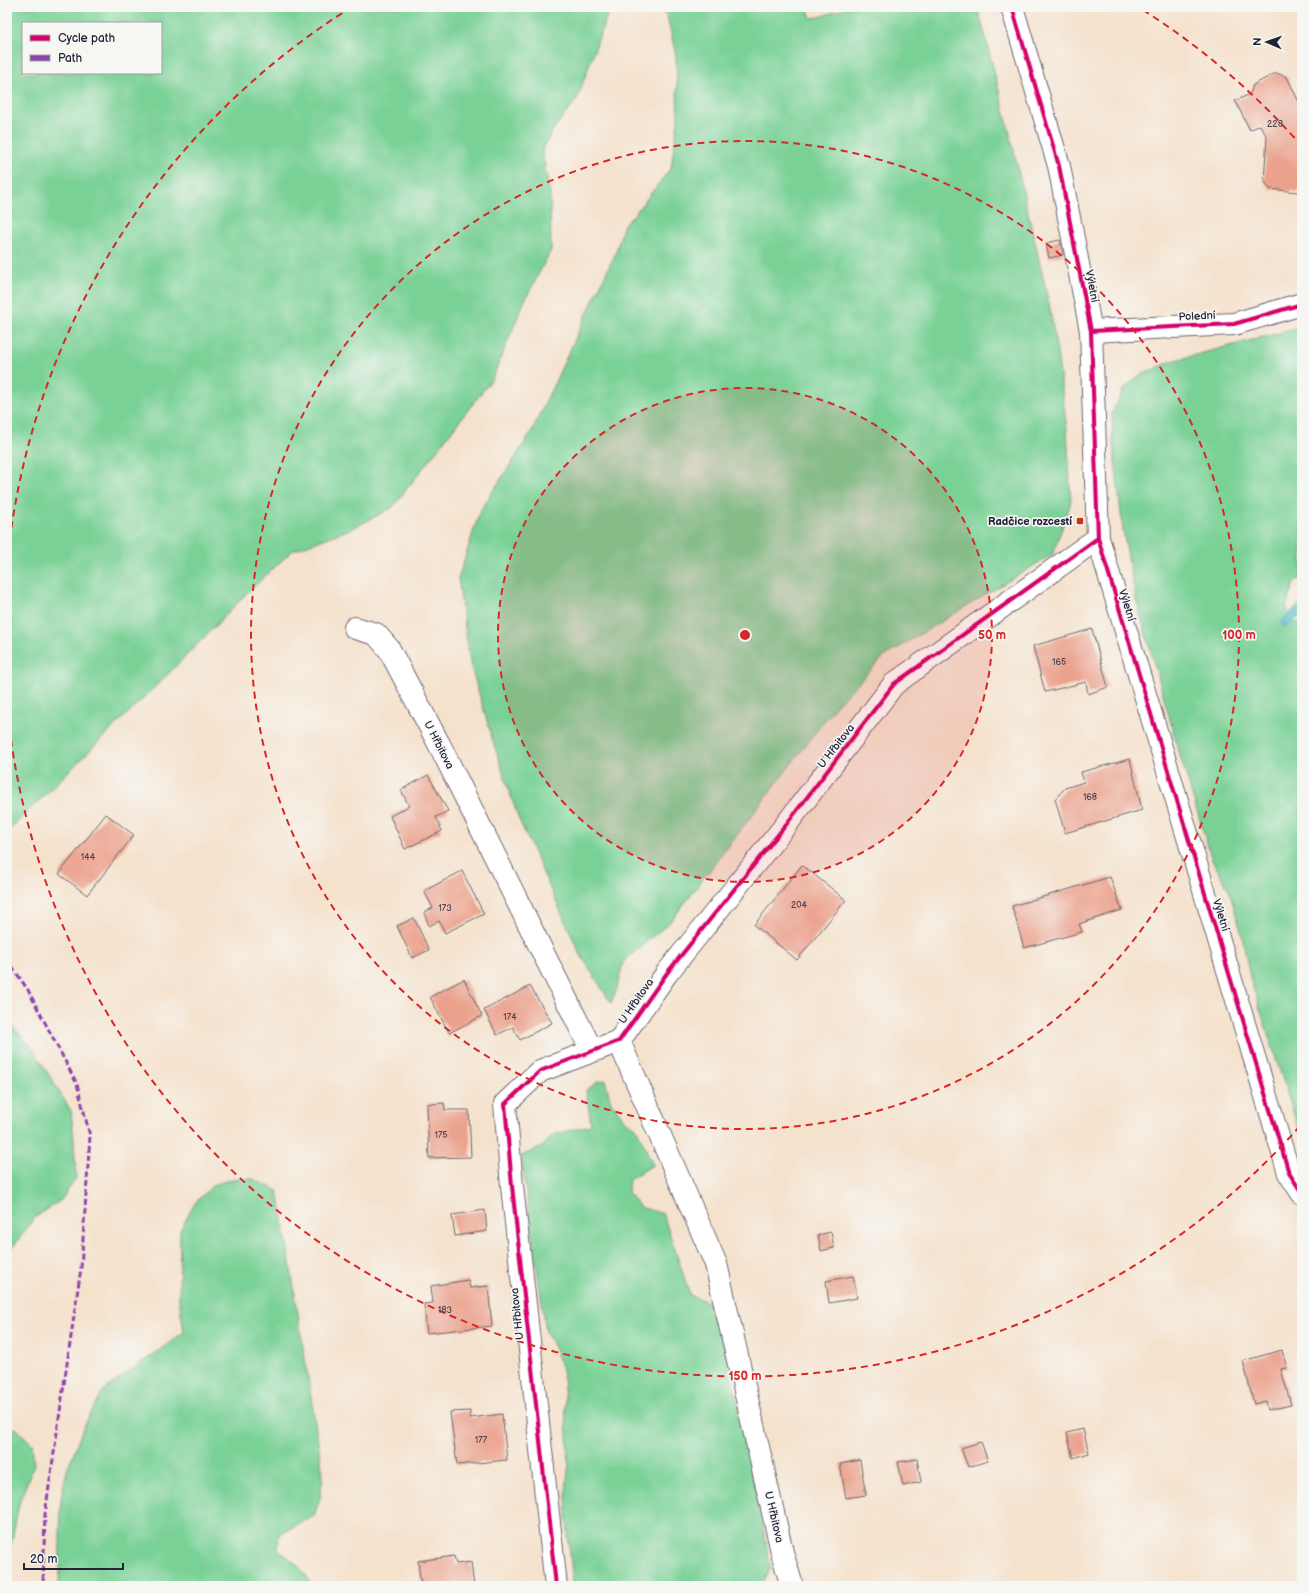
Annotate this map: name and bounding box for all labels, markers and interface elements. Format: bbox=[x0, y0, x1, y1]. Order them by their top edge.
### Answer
legend bbox=[22, 22, 162, 74]
north arrow bbox=[1247, 22, 1287, 62]
text: Cycle path bbox=[58, 31, 115, 46]
text: N bbox=[1251, 37, 1264, 46]
text: Path bbox=[58, 51, 83, 66]
house number: 228 bbox=[1267, 119, 1283, 130]
street label: Výletní bbox=[1082, 269, 1102, 304]
street label: Polední bbox=[1178, 309, 1216, 323]
place label: Radčice rozcestí bbox=[988, 515, 1072, 528]
marker: Radčice rozcestí bbox=[1075, 516, 1085, 526]
street label: Výletní bbox=[1116, 587, 1138, 623]
centre of rings bbox=[738, 628, 752, 642]
text: 50 m bbox=[978, 628, 1006, 643]
text: 100 m bbox=[1222, 628, 1256, 643]
house number: 165 bbox=[1052, 657, 1066, 668]
street label: U Hřbitova bbox=[421, 719, 457, 771]
street label: U Hřbitova bbox=[815, 721, 857, 771]
house number: 168 bbox=[1083, 792, 1097, 803]
house number: 144 bbox=[81, 852, 96, 863]
street label: Výletní bbox=[1210, 897, 1232, 933]
house number: 204 bbox=[791, 900, 808, 911]
house number: 173 bbox=[438, 903, 452, 914]
street label: U Hřbitova bbox=[616, 976, 656, 1026]
house number: 174 bbox=[503, 1012, 517, 1023]
house number: 175 bbox=[434, 1130, 448, 1141]
street label: U Hřbitova bbox=[508, 1287, 526, 1341]
house number: 183 bbox=[438, 1305, 453, 1316]
text: 150 m bbox=[729, 1369, 761, 1384]
house number: 177 bbox=[475, 1435, 488, 1446]
street label: U Hřbitova bbox=[762, 1490, 786, 1544]
scale bar bbox=[24, 1545, 123, 1571]
text: 20 m bbox=[30, 1552, 57, 1567]

